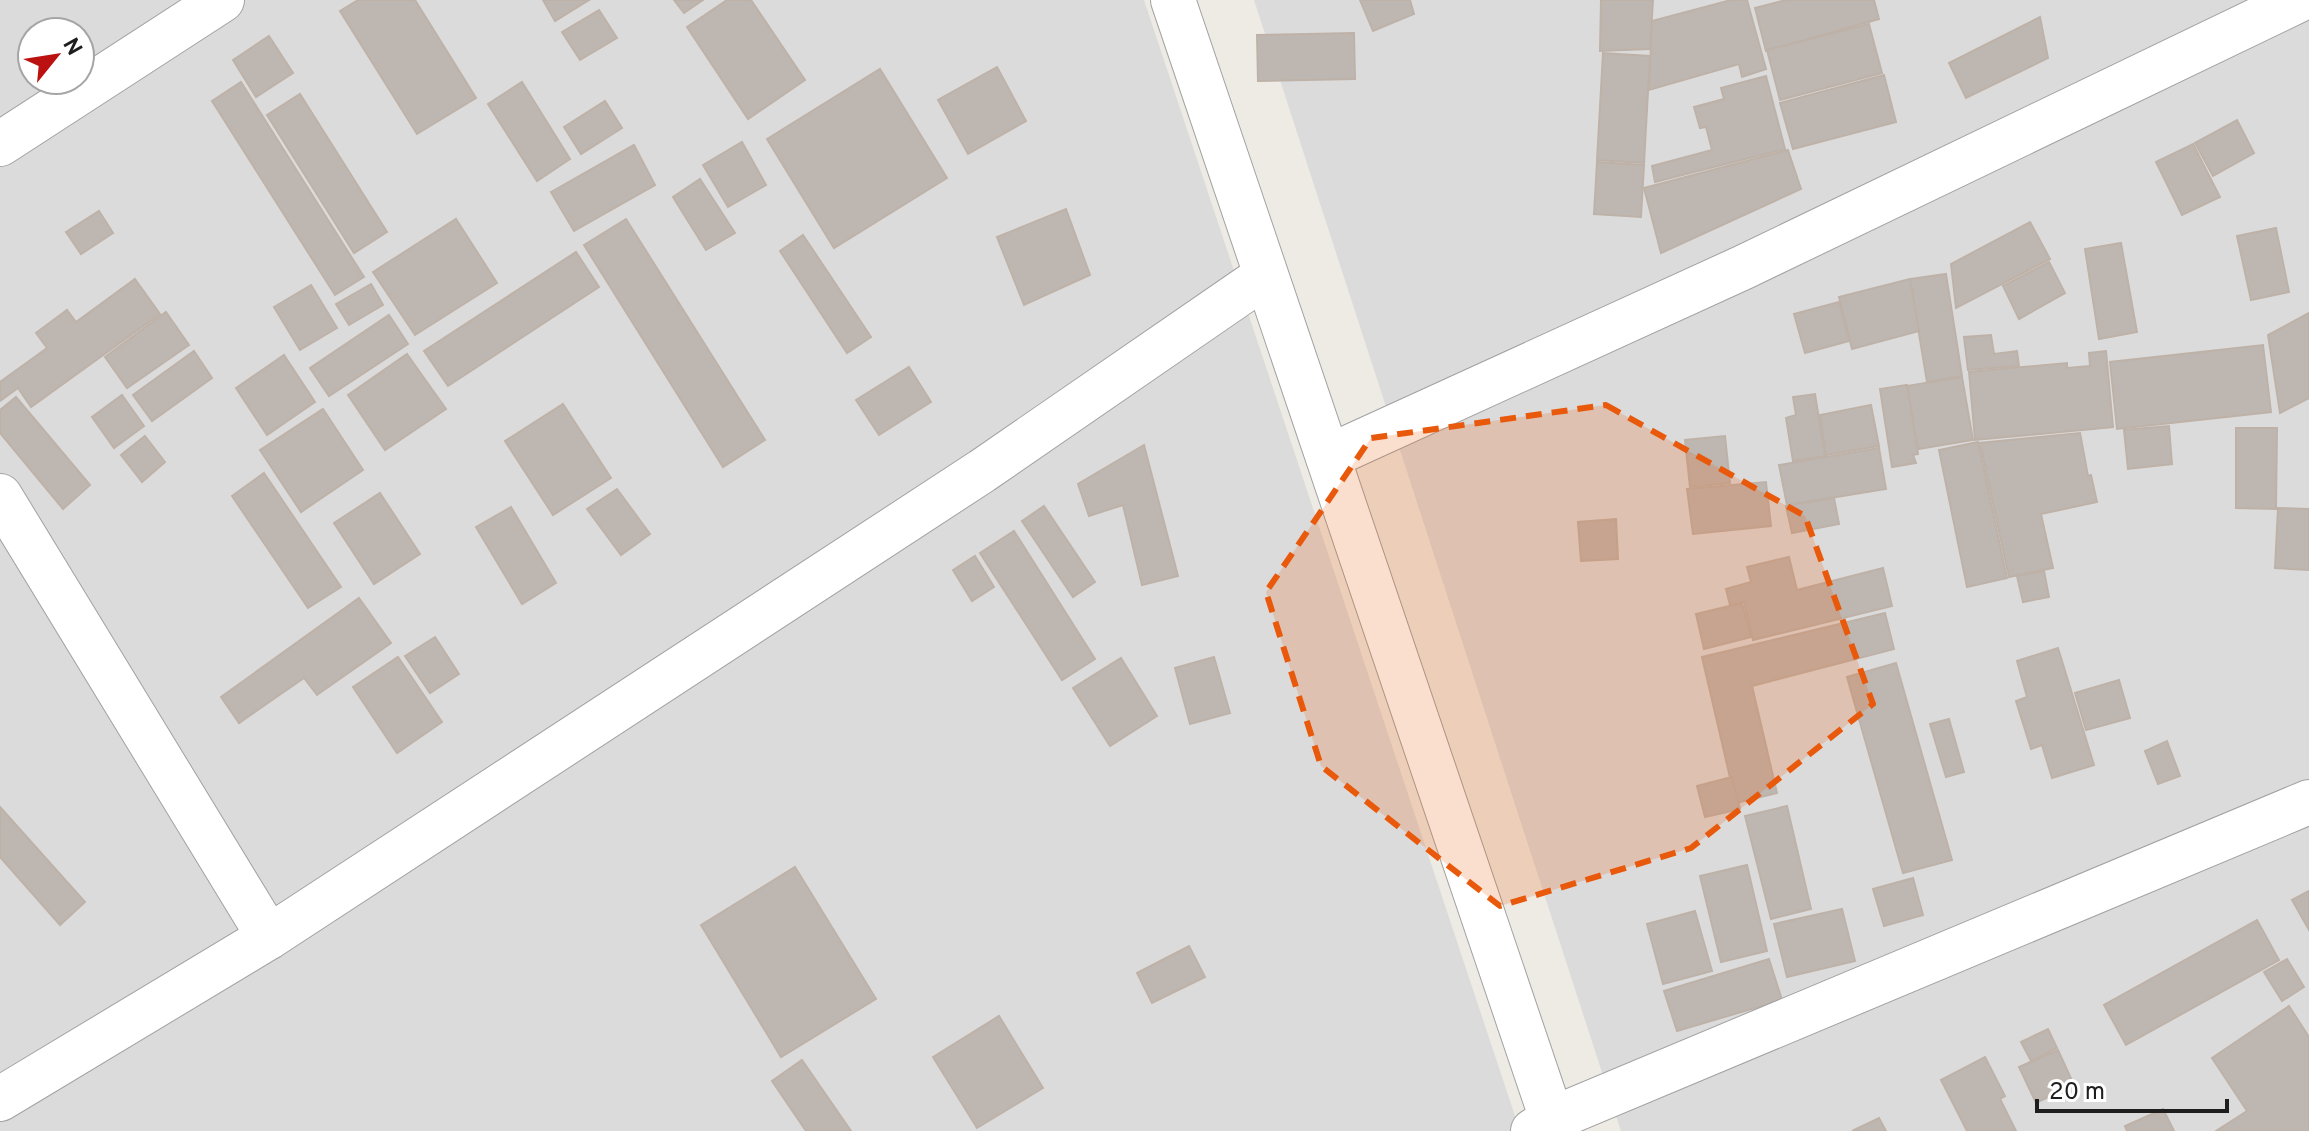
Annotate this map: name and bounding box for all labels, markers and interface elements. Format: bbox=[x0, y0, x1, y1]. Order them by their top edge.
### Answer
north arrow bbox=[16, 16, 96, 96]
text: N bbox=[56, 34, 87, 61]
scale bar bbox=[2037, 1063, 2227, 1113]
text: 20 m bbox=[2049, 1078, 2105, 1108]

